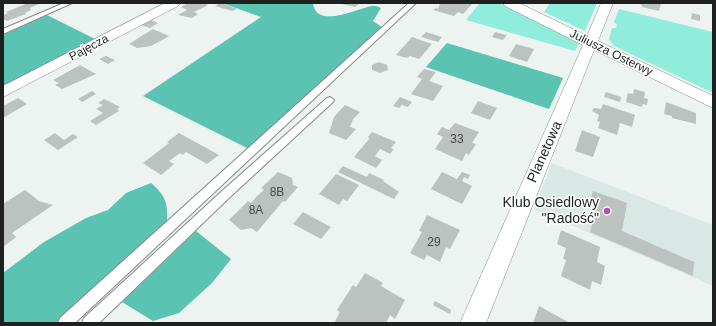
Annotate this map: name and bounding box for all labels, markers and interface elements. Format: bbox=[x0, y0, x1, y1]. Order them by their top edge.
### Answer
street label: Juliusza Osterwy bbox=[567, 27, 655, 79]
street label: Pajęcza bbox=[67, 32, 111, 64]
street label: Planetowa bbox=[524, 119, 566, 185]
house number: 33 bbox=[450, 133, 464, 147]
house number: 8B bbox=[270, 186, 284, 200]
place label: Klub Osiedlowy "Radość" bbox=[503, 195, 599, 228]
house number: 8A bbox=[249, 204, 263, 218]
marker: Klub Osiedlowy "Radość" bbox=[602, 206, 612, 216]
house number: 29 bbox=[427, 236, 441, 250]

